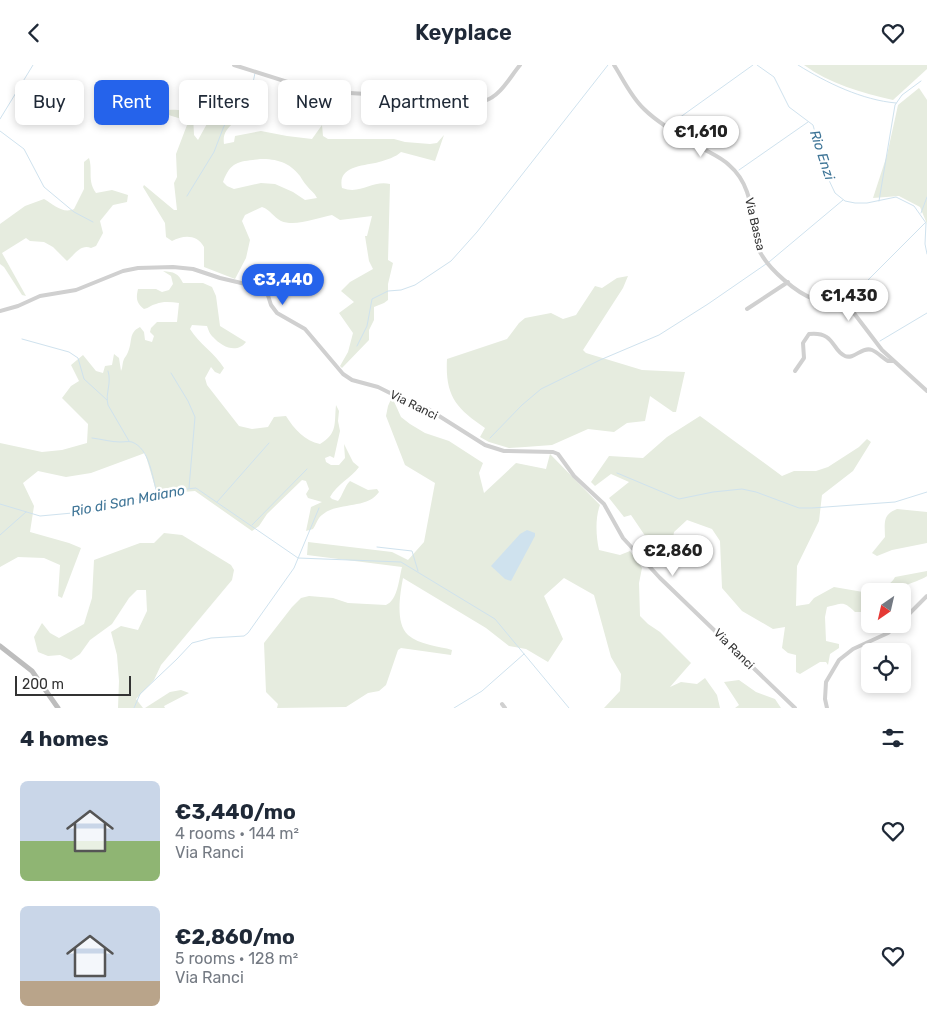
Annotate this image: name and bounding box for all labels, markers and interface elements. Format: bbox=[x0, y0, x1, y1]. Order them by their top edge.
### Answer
icon: back bbox=[20, 19, 48, 47]
text: Keyplace bbox=[415, 19, 512, 46]
icon: heart bbox=[879, 19, 907, 47]
chip: Buy bbox=[15, 80, 84, 125]
chip: Rent bbox=[94, 80, 169, 125]
chip: Filters bbox=[179, 80, 268, 125]
chip: New bbox=[278, 80, 351, 125]
chip: Apartment bbox=[361, 80, 487, 125]
pin: €1,610 bbox=[660, 116, 742, 158]
text: €1,610 bbox=[674, 122, 728, 141]
water label: Rio Enzi bbox=[806, 128, 838, 183]
street label: Via Bassa bbox=[742, 196, 768, 252]
pin: €3,440 bbox=[242, 263, 324, 306]
text: €3,440 bbox=[253, 270, 313, 289]
pin: €1,430 bbox=[808, 279, 890, 322]
text: €1,430 bbox=[820, 286, 878, 305]
street label: Via Ranci bbox=[388, 387, 440, 423]
water label: Rio di San Maiano bbox=[70, 482, 186, 520]
pin: €2,860 bbox=[632, 535, 714, 577]
text: €2,860 bbox=[643, 541, 703, 560]
north arrow bbox=[861, 583, 911, 633]
map controls bbox=[861, 583, 911, 693]
street label: Via Ranci bbox=[711, 626, 757, 672]
button: locate bbox=[861, 643, 911, 693]
scale bar bbox=[15, 673, 131, 696]
text: 200 m bbox=[22, 676, 64, 693]
icon: filters bbox=[879, 724, 907, 752]
text: 4 homes bbox=[20, 726, 109, 751]
text: €3,440/mo bbox=[175, 799, 296, 824]
icon: home bbox=[60, 801, 120, 861]
icon: heart bbox=[879, 817, 907, 845]
text: 4 rooms · 144 m² bbox=[175, 824, 299, 843]
text: Via Ranci bbox=[175, 843, 244, 862]
text: €2,860/mo bbox=[175, 924, 295, 949]
icon: home bbox=[60, 926, 120, 986]
icon: heart bbox=[879, 942, 907, 970]
text: 5 rooms · 128 m² bbox=[175, 949, 298, 968]
text: Via Ranci bbox=[175, 968, 244, 987]

